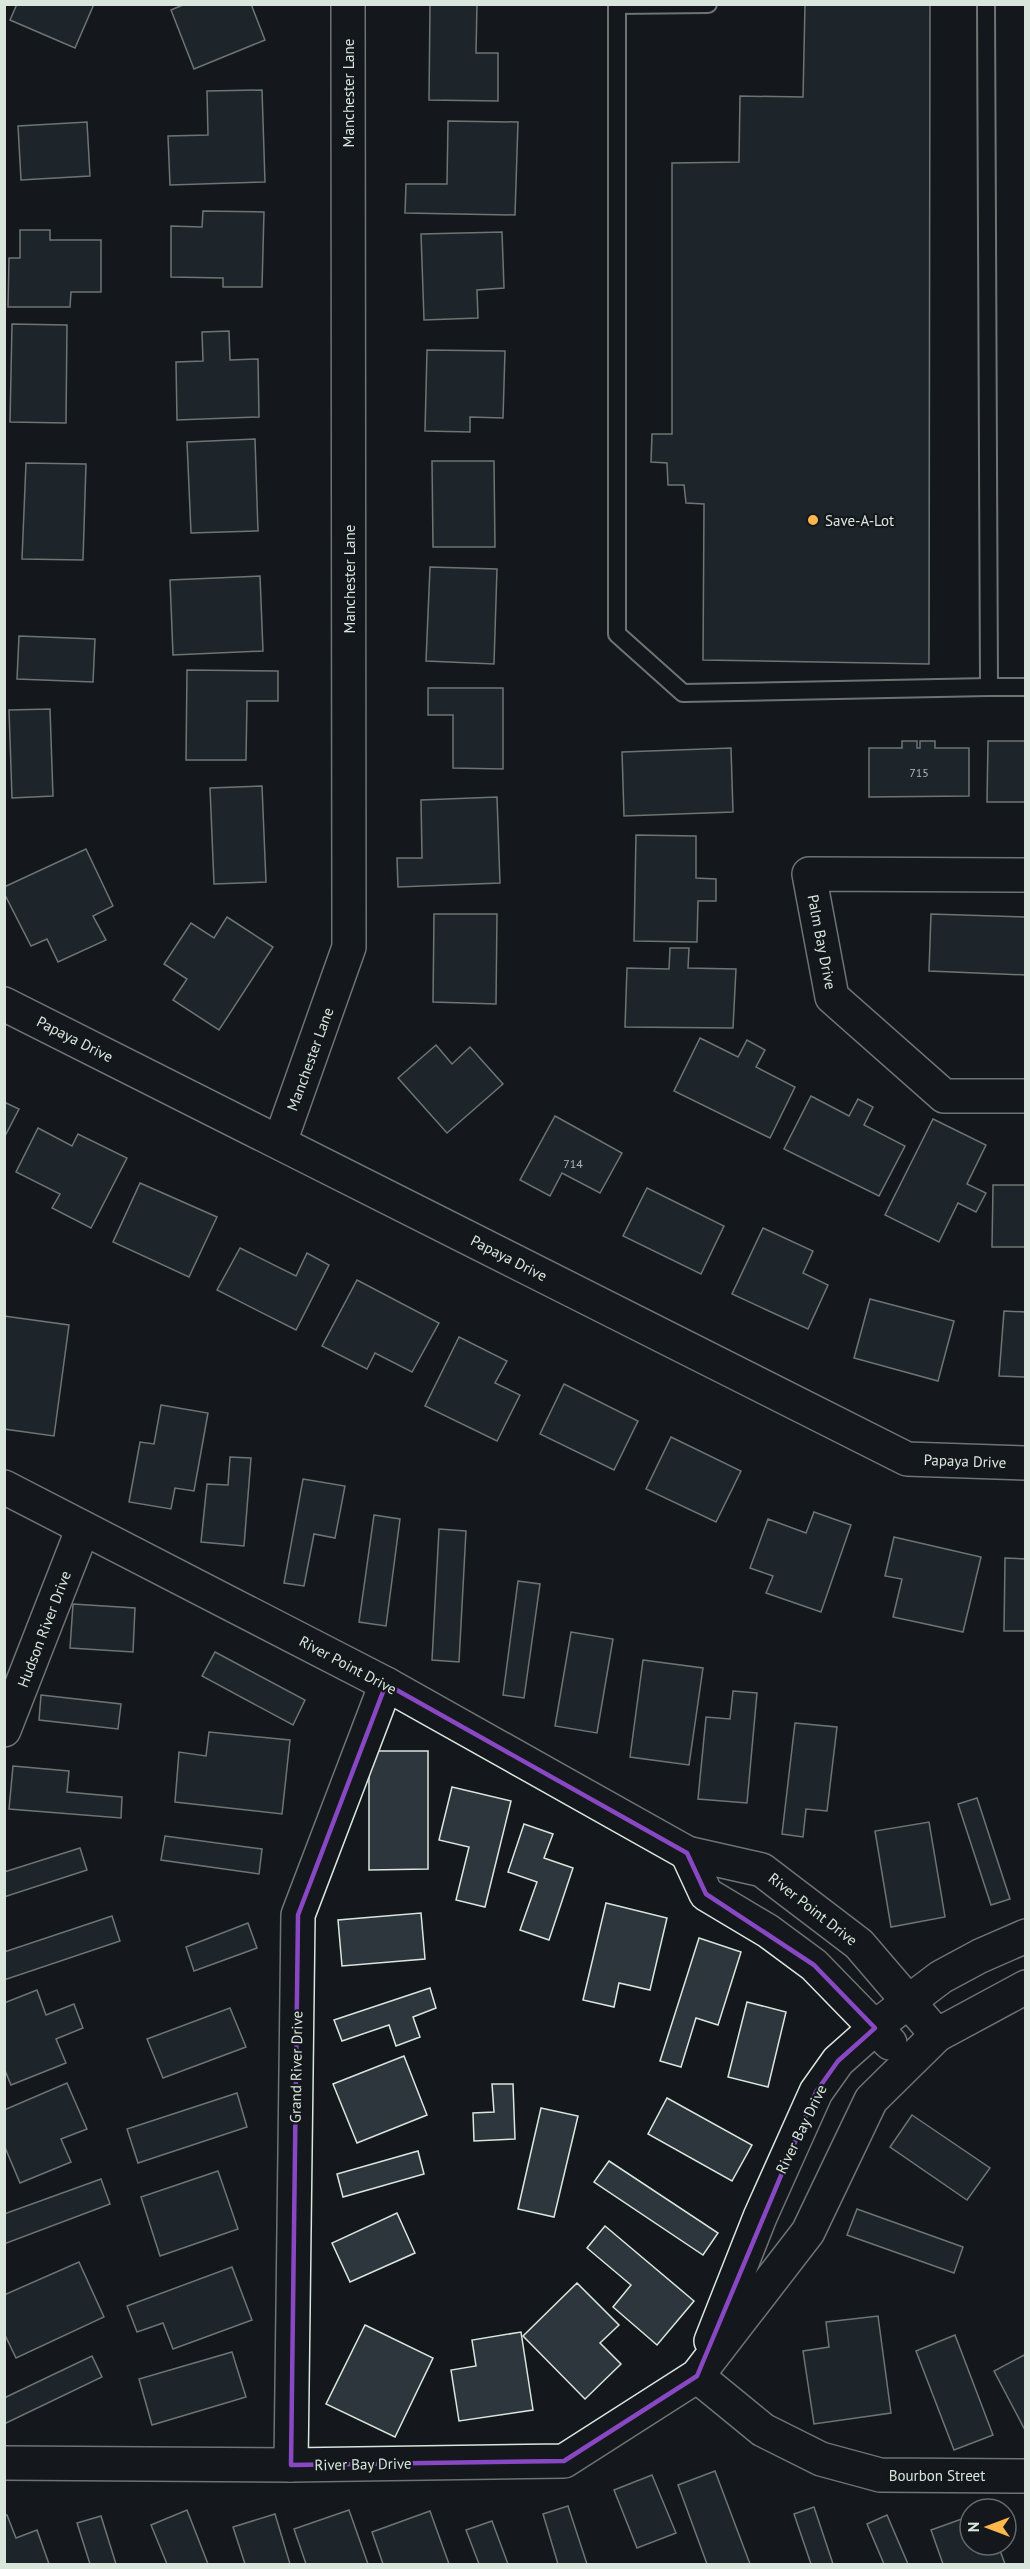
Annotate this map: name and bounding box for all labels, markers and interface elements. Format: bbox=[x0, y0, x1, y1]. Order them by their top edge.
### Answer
street label: Manchester Lane bbox=[339, 39, 358, 147]
place label: Save-A-Lot bbox=[825, 511, 894, 530]
marker: Save-A-Lot bbox=[806, 513, 820, 527]
street label: Manchester Lane bbox=[340, 525, 359, 633]
house number: 715 bbox=[909, 765, 929, 780]
street label: Palm Bay Drive bbox=[804, 893, 840, 991]
street label: Manchester Lane bbox=[282, 1005, 338, 1113]
street label: Papaya Drive bbox=[34, 1012, 116, 1066]
house number: 714 bbox=[563, 1156, 583, 1171]
street label: Papaya Drive bbox=[468, 1231, 550, 1285]
street label: Papaya Drive bbox=[923, 1450, 1007, 1472]
street label: Hudson River Drive bbox=[13, 1568, 75, 1690]
street label: River Point Drive bbox=[296, 1631, 400, 1699]
street label: River Point Drive bbox=[765, 1868, 861, 1950]
street label: Grand River Drive bbox=[286, 2011, 306, 2123]
street label: River Bay Drive bbox=[771, 2081, 831, 2177]
street label: River Bay Drive bbox=[314, 2454, 412, 2474]
street label: Bourbon Street bbox=[889, 2466, 985, 2485]
north arrow bbox=[958, 2497, 1018, 2557]
text: N bbox=[963, 2522, 983, 2532]

